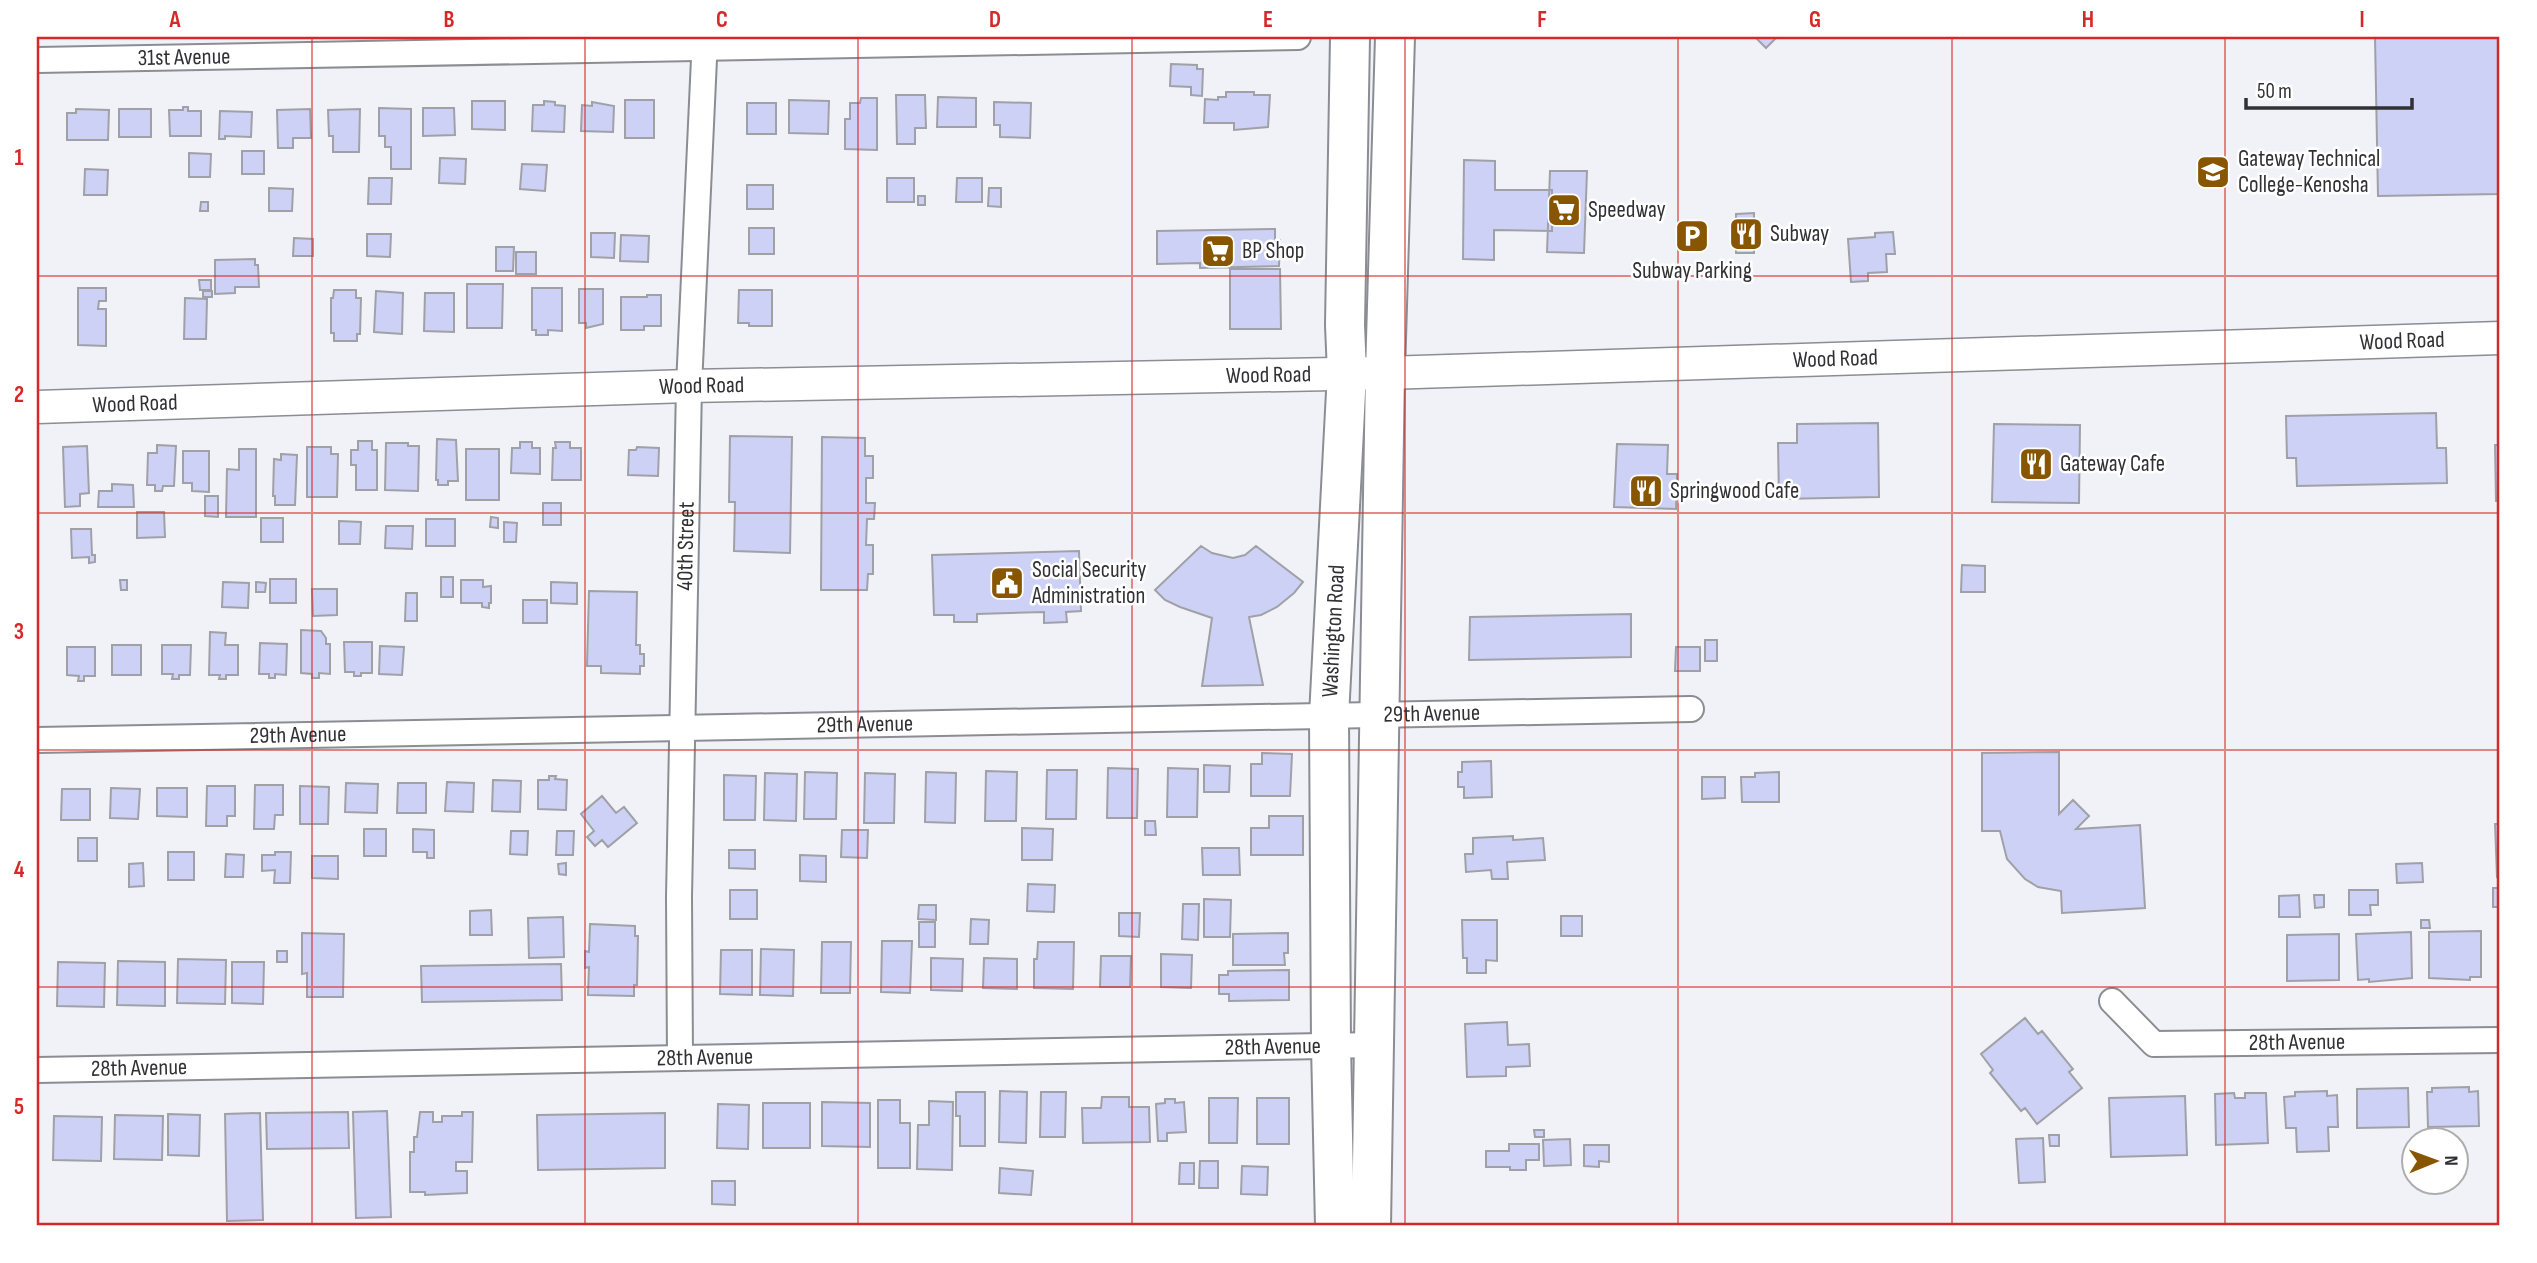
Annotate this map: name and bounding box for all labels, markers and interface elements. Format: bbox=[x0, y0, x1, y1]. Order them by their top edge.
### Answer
text: A bbox=[169, 6, 182, 34]
text: B bbox=[444, 6, 455, 34]
text: C bbox=[716, 6, 728, 34]
text: D bbox=[989, 6, 1001, 34]
text: E bbox=[1263, 6, 1273, 34]
text: F bbox=[1537, 6, 1547, 34]
text: G bbox=[1809, 6, 1821, 34]
text: H bbox=[2082, 6, 2094, 34]
text: I bbox=[2359, 6, 2365, 34]
street label: 31st Avenue bbox=[137, 42, 231, 72]
scale bar bbox=[2246, 66, 2413, 110]
text: 50 m bbox=[2257, 79, 2292, 104]
text: 1 bbox=[14, 144, 24, 172]
place label: Gateway Technical College-Kenosha bbox=[2238, 145, 2380, 199]
school or university icon: Gateway Technical College-Kenosha bbox=[2194, 153, 2232, 191]
supermarket icon: Speedway bbox=[1545, 191, 1583, 229]
place label: Speedway bbox=[1588, 196, 1666, 224]
restaurant icon: Subway bbox=[1727, 215, 1765, 253]
parking icon: Subway Parking bbox=[1673, 217, 1711, 255]
place label: Subway bbox=[1770, 220, 1829, 248]
supermarket icon: BP Shop bbox=[1199, 232, 1237, 270]
place label: BP Shop bbox=[1242, 237, 1304, 265]
place label: Subway Parking bbox=[1632, 257, 1752, 285]
street label: Wood Road bbox=[2359, 326, 2445, 356]
street label: Wood Road bbox=[1792, 344, 1878, 374]
street label: Wood Road bbox=[1226, 360, 1311, 390]
street label: Wood Road bbox=[659, 371, 745, 401]
text: 2 bbox=[14, 381, 24, 409]
street label: Wood Road bbox=[92, 388, 178, 419]
restaurant icon: Gateway Cafe bbox=[2017, 445, 2055, 483]
place label: Gateway Cafe bbox=[2060, 450, 2165, 478]
restaurant icon: Springwood Cafe bbox=[1627, 472, 1665, 510]
place label: Springwood Cafe bbox=[1670, 477, 1799, 505]
street label: 40th Street bbox=[671, 501, 701, 591]
place label: Social Security Administration bbox=[1031, 556, 1147, 610]
public building icon: Social Security Administration bbox=[988, 564, 1026, 602]
street label: Washington Road bbox=[1316, 564, 1351, 698]
text: 3 bbox=[14, 618, 24, 646]
street label: 29th Avenue bbox=[1383, 699, 1480, 729]
street label: 29th Avenue bbox=[816, 710, 913, 739]
street label: 29th Avenue bbox=[249, 720, 347, 750]
text: 4 bbox=[14, 856, 25, 884]
street label: 28th Avenue bbox=[2249, 1028, 2345, 1057]
street label: 28th Avenue bbox=[1224, 1032, 1321, 1062]
street label: 28th Avenue bbox=[656, 1043, 753, 1072]
street label: 28th Avenue bbox=[91, 1053, 187, 1083]
text: 5 bbox=[14, 1093, 24, 1121]
north arrow bbox=[2400, 1126, 2470, 1196]
text: N bbox=[2439, 1155, 2462, 1166]

